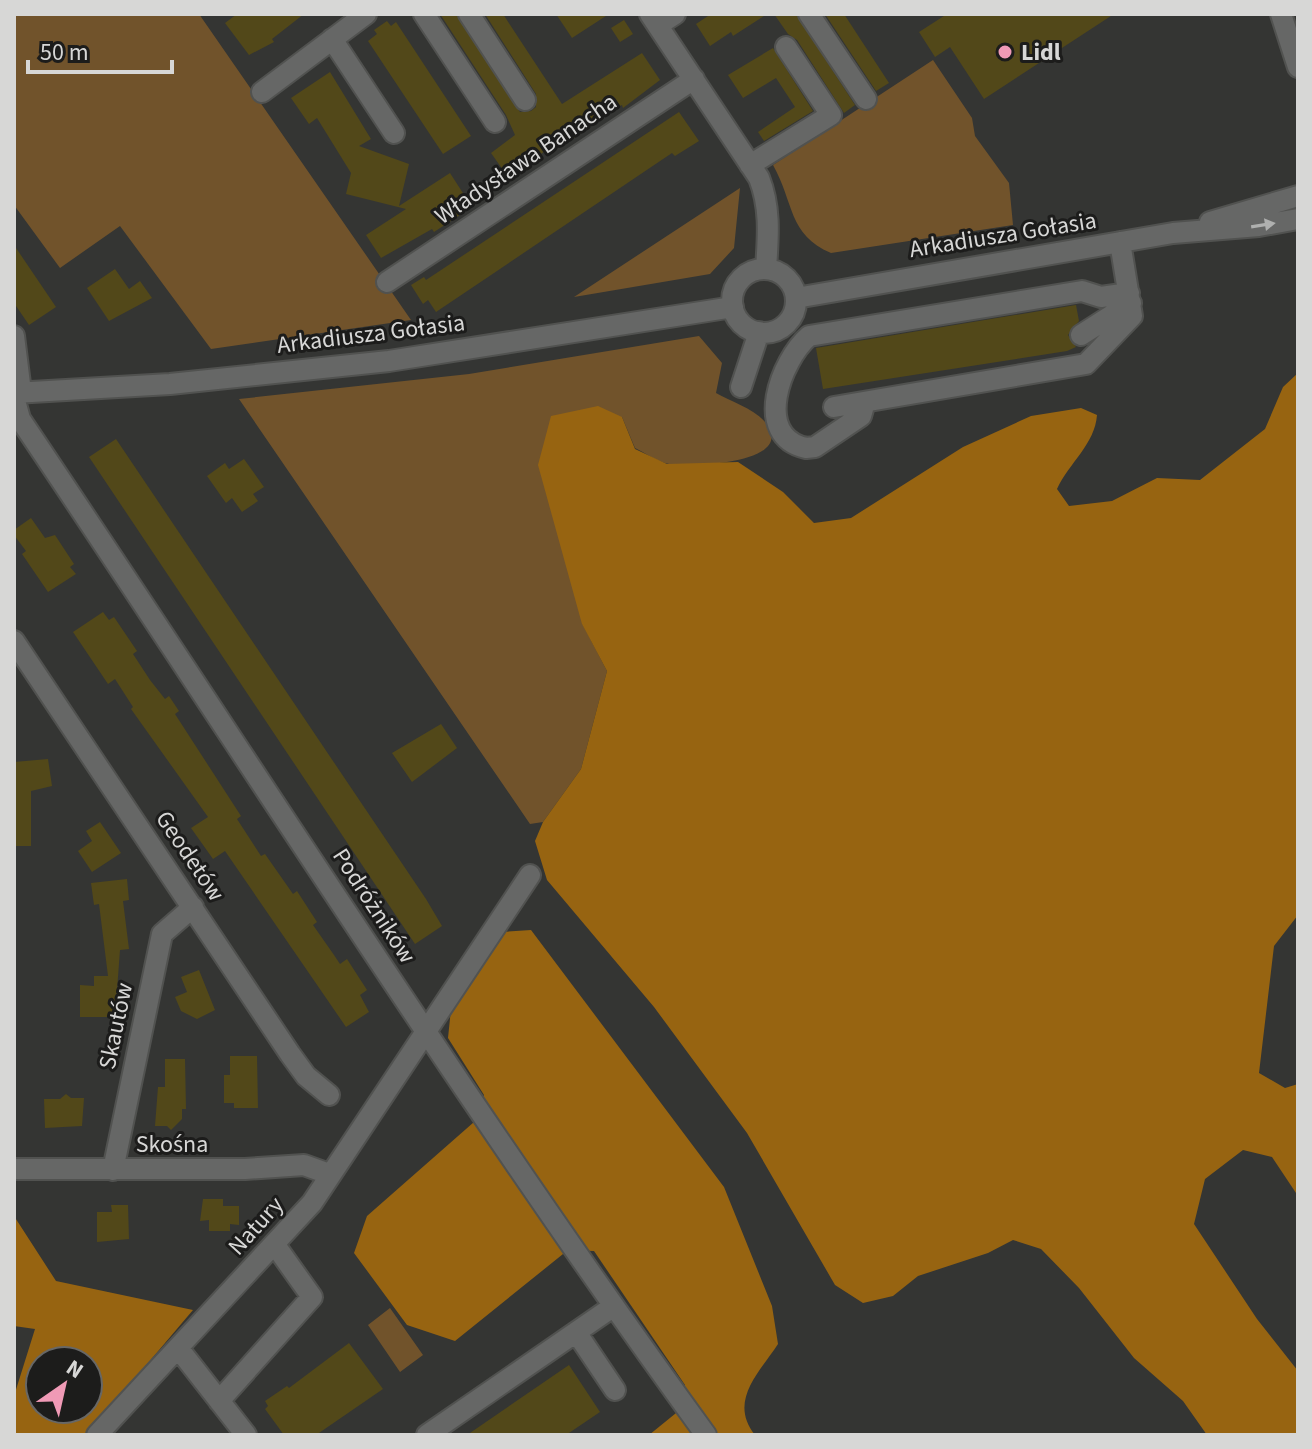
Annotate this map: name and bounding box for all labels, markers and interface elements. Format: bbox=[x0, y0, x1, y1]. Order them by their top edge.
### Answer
scale bar bbox=[28, 24, 172, 74]
text: 50 m bbox=[40, 35, 89, 70]
place label: Lidl bbox=[1021, 35, 1061, 70]
marker: Lidl bbox=[996, 43, 1014, 61]
street label: Władysława Banacha bbox=[428, 85, 624, 233]
street label: Arkadiusza Gołasia bbox=[907, 203, 1099, 267]
one-way arrow bbox=[1251, 218, 1276, 231]
street label: Arkadiusza Gołasia bbox=[275, 305, 467, 363]
street label: Geodetów bbox=[147, 804, 233, 908]
street label: Podróżników bbox=[324, 841, 424, 971]
street label: Skautów bbox=[90, 980, 142, 1072]
street label: Skośna bbox=[136, 1127, 208, 1162]
street label: Natury bbox=[220, 1189, 292, 1263]
north arrow bbox=[24, 1345, 104, 1425]
text: N bbox=[60, 1352, 90, 1387]

